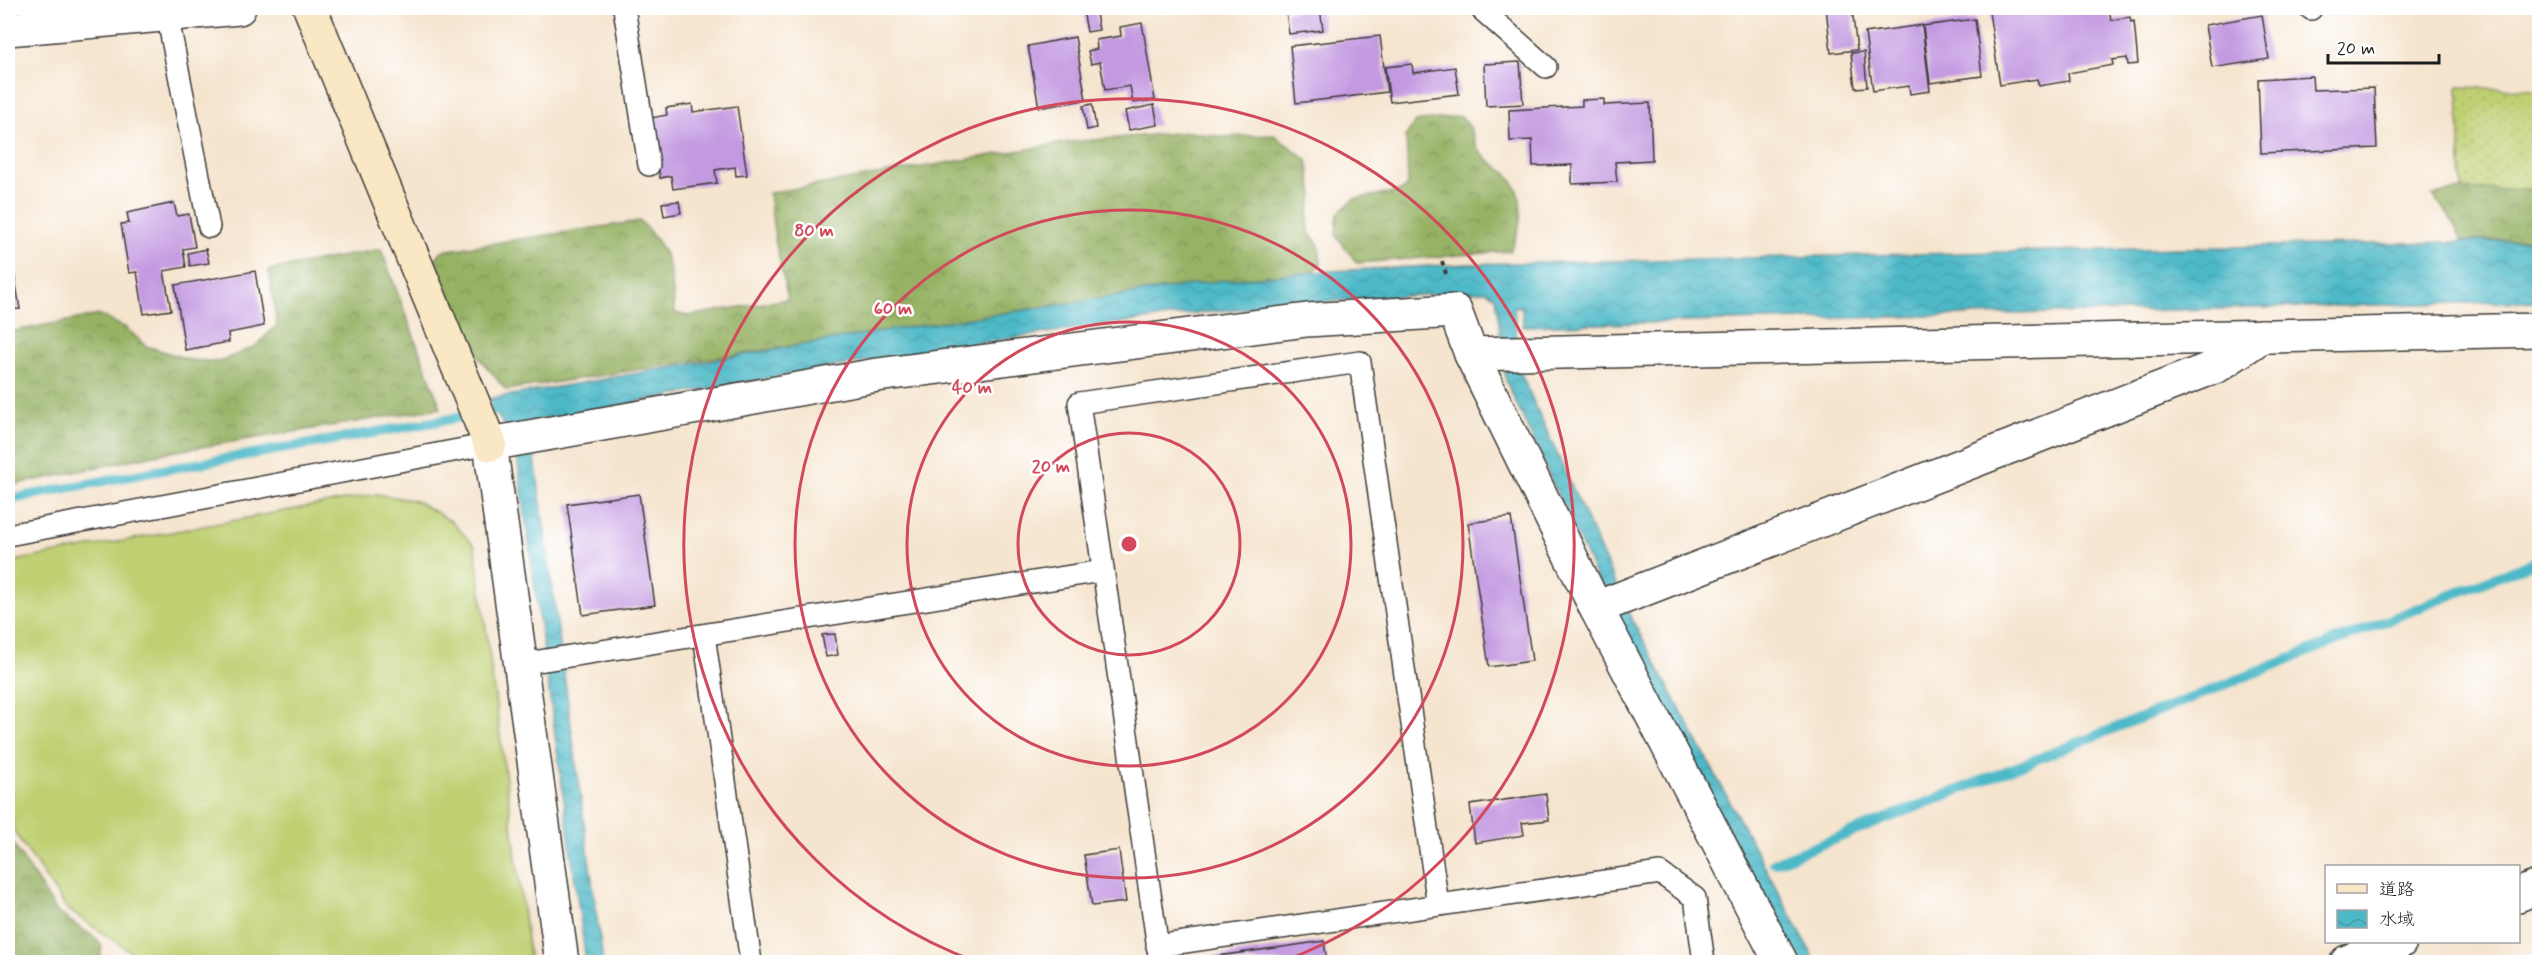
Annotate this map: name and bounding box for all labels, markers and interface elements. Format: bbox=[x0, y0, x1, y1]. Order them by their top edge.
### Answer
scale bar bbox=[2328, 27, 2439, 65]
text: 20 m bbox=[2337, 37, 2375, 61]
text: 80 m bbox=[794, 219, 834, 243]
text: 60 m bbox=[874, 297, 912, 321]
text: 40 m bbox=[952, 376, 992, 400]
text: 20 m bbox=[1032, 455, 1070, 479]
centre of rings bbox=[1119, 534, 1139, 554]
legend bbox=[2325, 865, 2520, 943]
text: 道路 bbox=[2379, 878, 2415, 902]
text: 水域 bbox=[2379, 908, 2415, 932]

